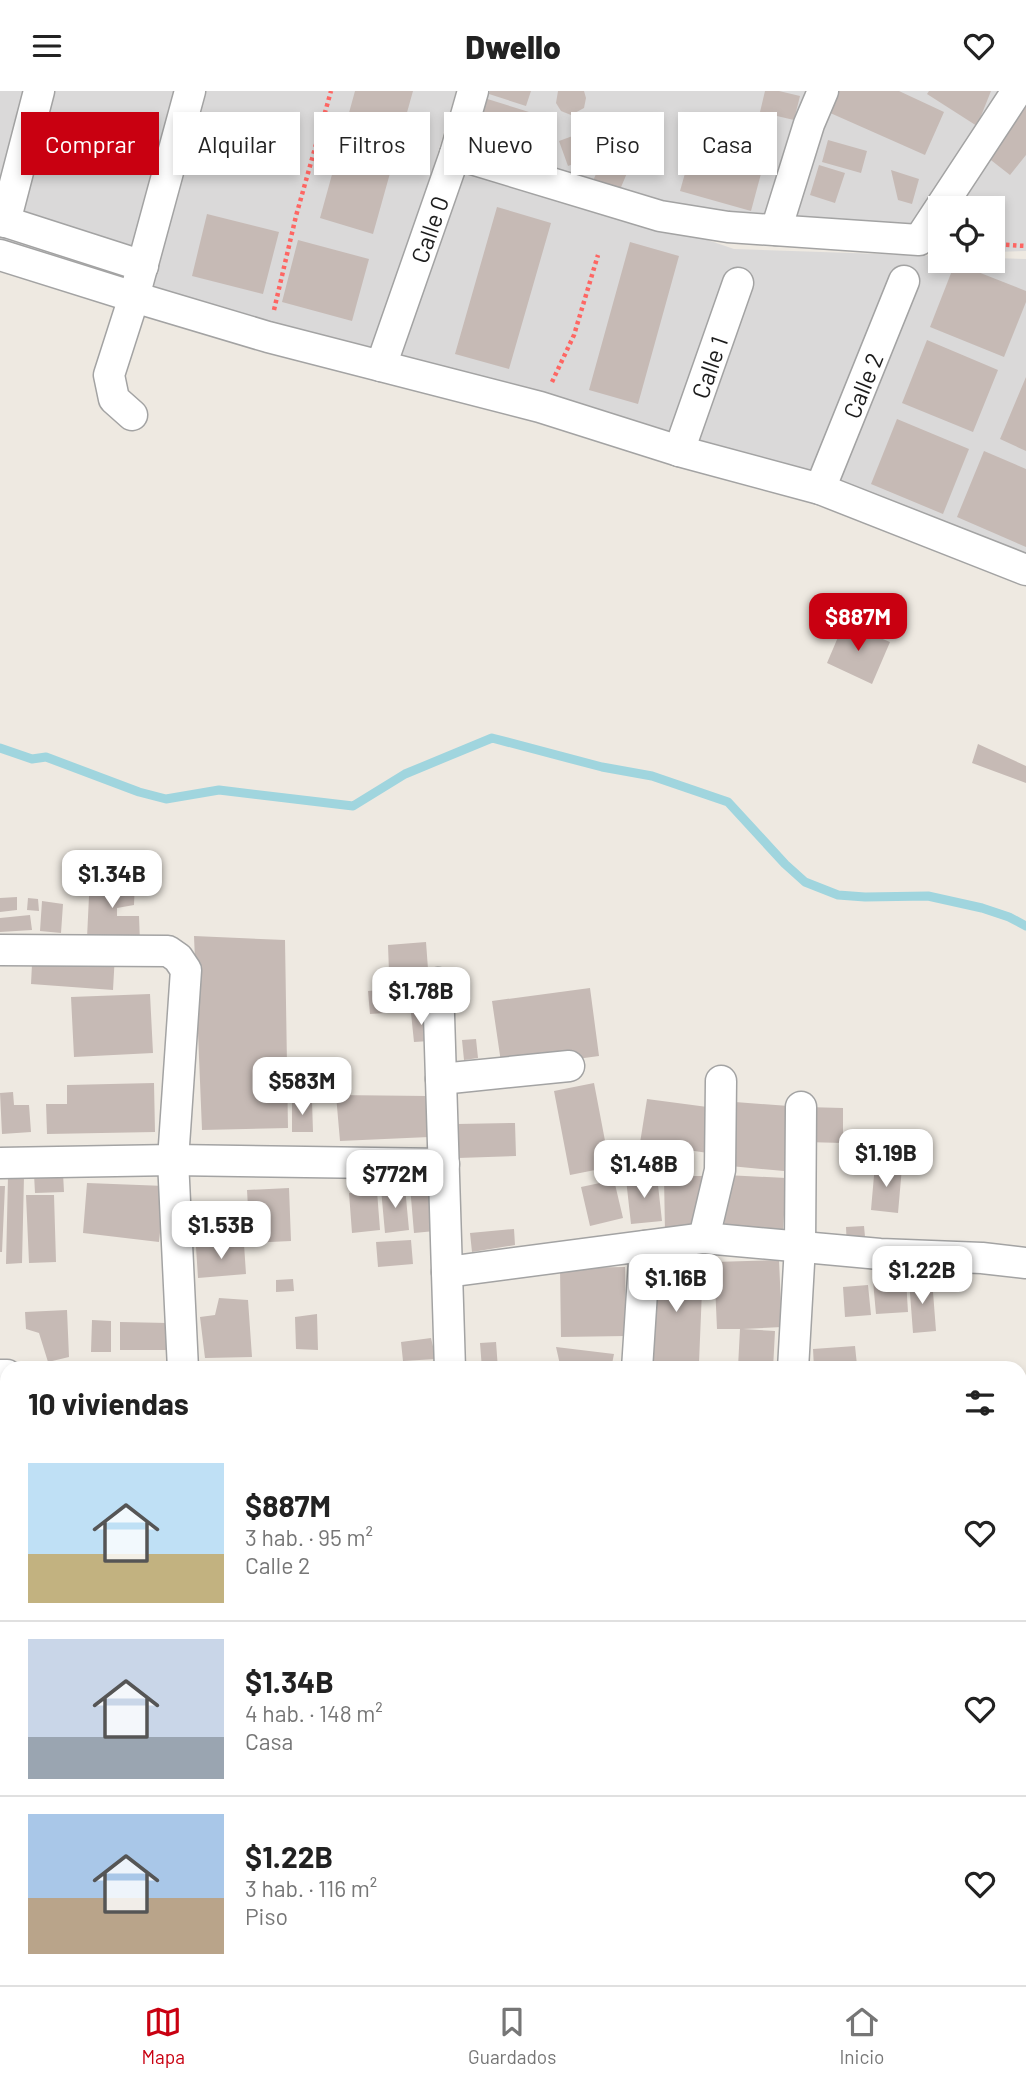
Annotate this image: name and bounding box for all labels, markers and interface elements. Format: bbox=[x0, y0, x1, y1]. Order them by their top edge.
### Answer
icon: menu bbox=[28, 27, 66, 65]
text: Dwello bbox=[465, 27, 561, 65]
icon: heart bbox=[960, 27, 998, 65]
chip: Comprar bbox=[21, 112, 159, 175]
chip: Alquilar bbox=[173, 112, 300, 175]
chip: Filtros bbox=[314, 112, 430, 175]
chip: Nuevo bbox=[444, 112, 557, 175]
chip: Piso bbox=[571, 112, 664, 175]
chip: Casa bbox=[678, 112, 777, 175]
street label: Calle 0 bbox=[404, 192, 454, 266]
map controls bbox=[928, 196, 1005, 273]
button: locate bbox=[928, 196, 1005, 273]
street label: Calle 1 bbox=[684, 332, 733, 402]
street label: Calle 2 bbox=[836, 348, 888, 422]
pin: $887M bbox=[809, 594, 907, 653]
text: $887M bbox=[825, 602, 891, 630]
pin: $1.34B bbox=[55, 851, 169, 910]
text: $1.34B bbox=[78, 859, 146, 887]
pin: $1.78B bbox=[364, 967, 478, 1027]
text: $1.78B bbox=[388, 976, 454, 1004]
pin: $583M bbox=[253, 1058, 351, 1117]
text: $583M bbox=[269, 1066, 335, 1094]
pin: $1.19B bbox=[829, 1129, 943, 1189]
text: $1.19B bbox=[855, 1138, 917, 1166]
pin: $1.48B bbox=[587, 1141, 701, 1200]
text: $1.48B bbox=[610, 1149, 678, 1177]
pin: $772M bbox=[346, 1151, 444, 1210]
text: $772M bbox=[362, 1159, 428, 1187]
pin: $1.53B bbox=[164, 1201, 278, 1261]
text: $1.53B bbox=[188, 1210, 254, 1238]
pin: $1.22B bbox=[865, 1247, 979, 1306]
pin: $1.16B bbox=[619, 1255, 733, 1314]
text: $1.22B bbox=[888, 1255, 956, 1283]
text: $1.16B bbox=[645, 1263, 707, 1291]
icon: filters bbox=[961, 1384, 999, 1422]
text: 10 viviendas bbox=[28, 1385, 189, 1421]
text: $887M bbox=[245, 1487, 331, 1523]
icon: home bbox=[84, 1491, 168, 1575]
icon: heart bbox=[961, 1514, 999, 1552]
text: 3 hab. · 95 m² bbox=[245, 1523, 373, 1551]
text: Calle 2 bbox=[245, 1551, 310, 1579]
text: $1.34B bbox=[245, 1663, 334, 1699]
icon: home bbox=[84, 1667, 168, 1751]
icon: heart bbox=[961, 1690, 999, 1728]
text: 4 hab. · 148 m² bbox=[245, 1699, 383, 1727]
text: Casa bbox=[245, 1727, 293, 1755]
text: $1.22B bbox=[245, 1838, 333, 1874]
icon: home bbox=[84, 1842, 168, 1926]
icon: heart bbox=[961, 1865, 999, 1903]
text: 3 hab. · 116 m² bbox=[245, 1874, 377, 1902]
text: Piso bbox=[245, 1902, 288, 1930]
tab: Mapa bbox=[142, 2003, 185, 2068]
tab: Guardados bbox=[468, 2003, 556, 2068]
tab: Inicio bbox=[839, 2003, 884, 2068]

